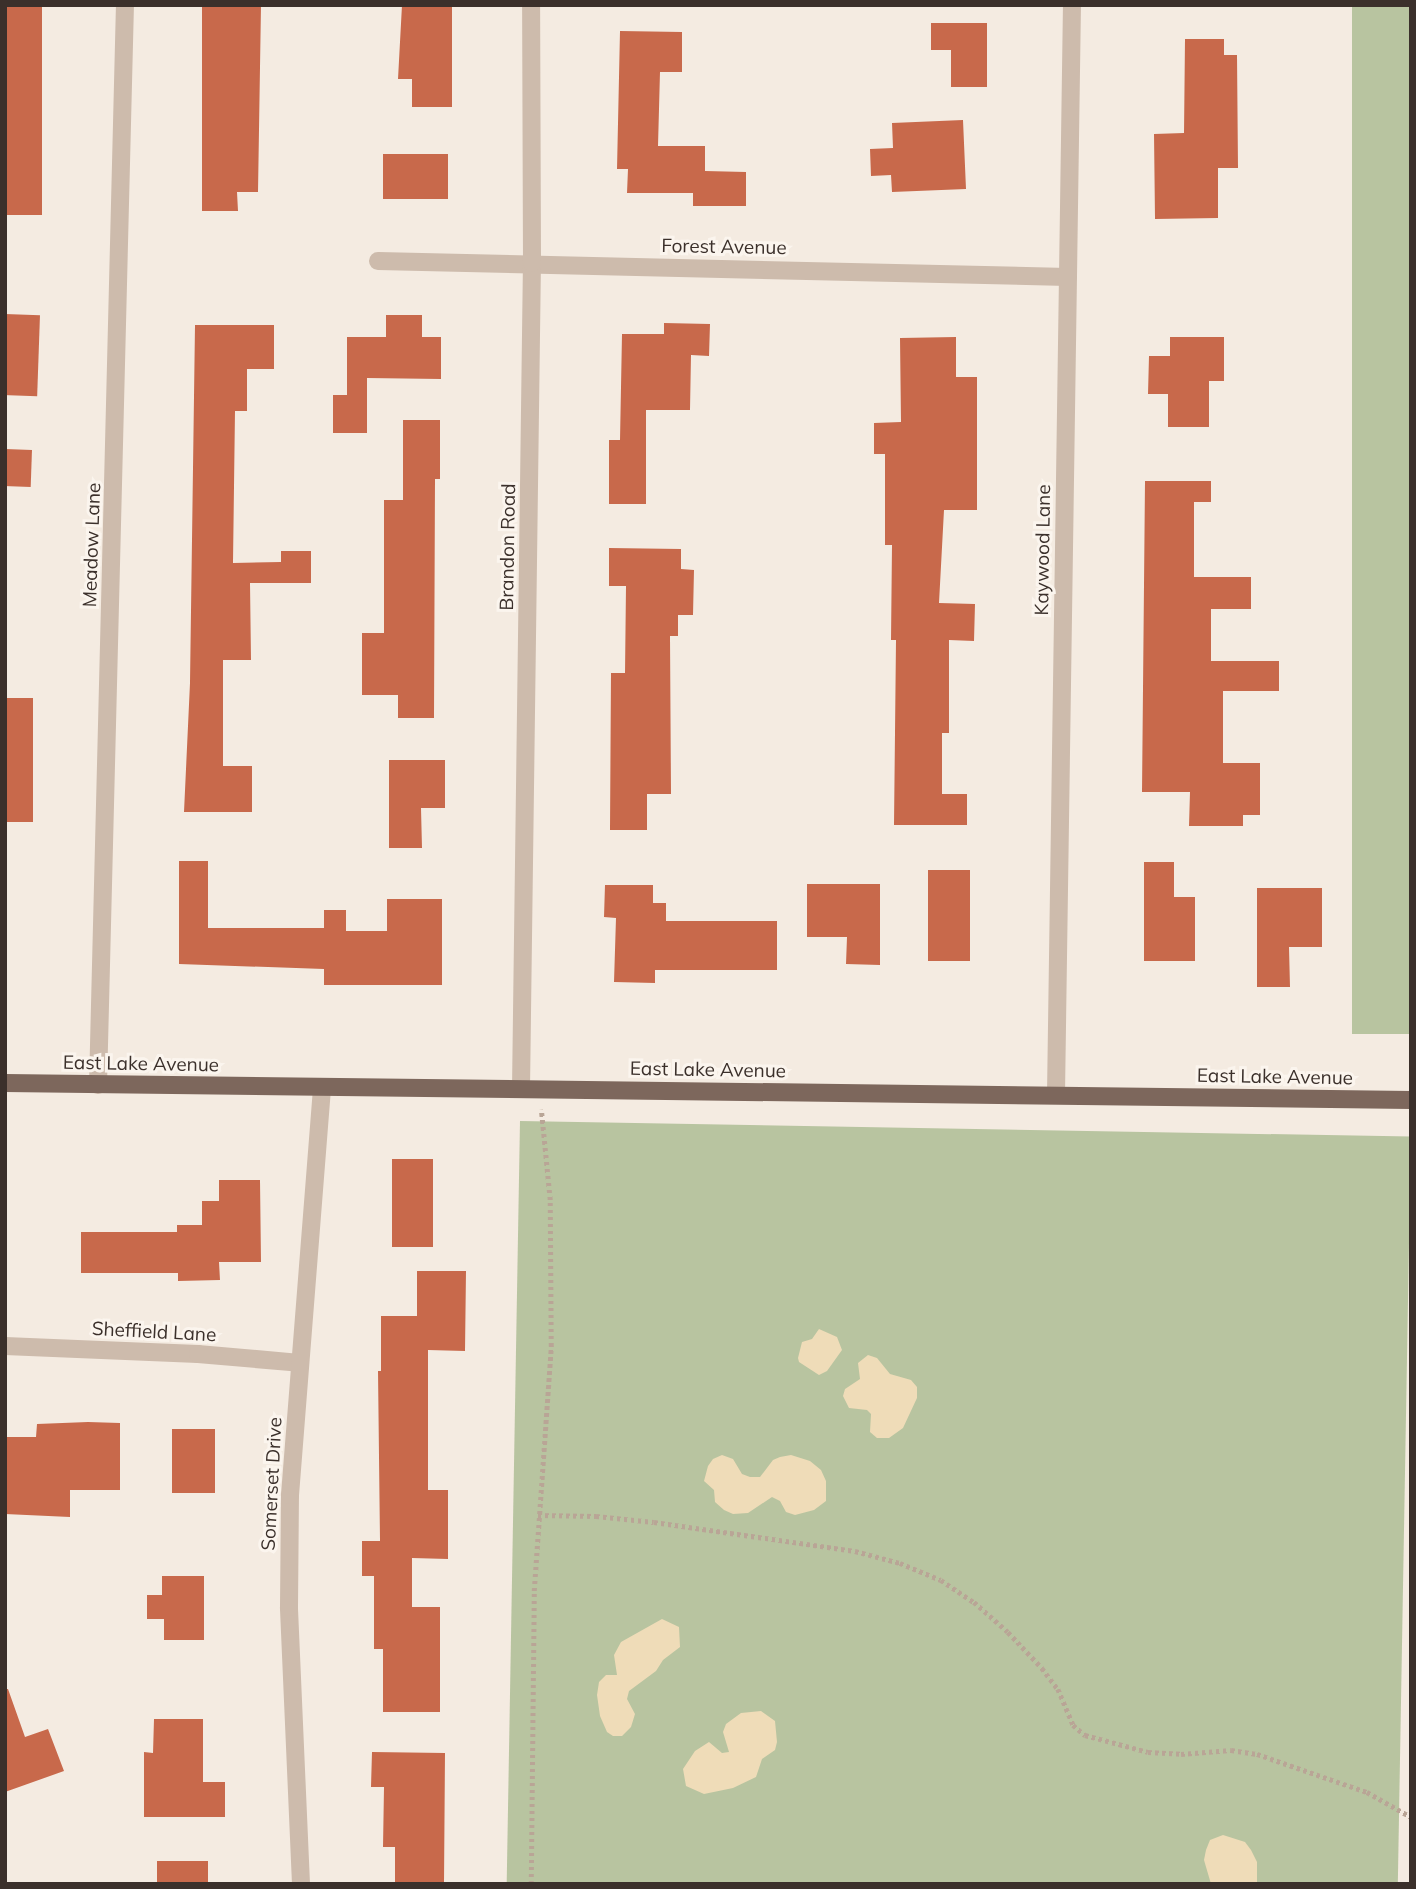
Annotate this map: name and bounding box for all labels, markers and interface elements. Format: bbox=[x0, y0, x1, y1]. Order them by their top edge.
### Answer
street label: Forest Avenue bbox=[661, 235, 787, 259]
street label: Meadow Lane bbox=[78, 482, 106, 608]
street label: Brandon Road bbox=[495, 483, 521, 611]
street label: Kaywood Lane bbox=[1030, 484, 1056, 616]
street label: East Lake Avenue bbox=[63, 1051, 219, 1077]
street label: East Lake Avenue bbox=[630, 1057, 786, 1083]
street label: East Lake Avenue bbox=[1197, 1064, 1353, 1090]
street label: Sheffield Lane bbox=[91, 1317, 217, 1347]
street label: Somerset Drive bbox=[257, 1417, 287, 1551]

